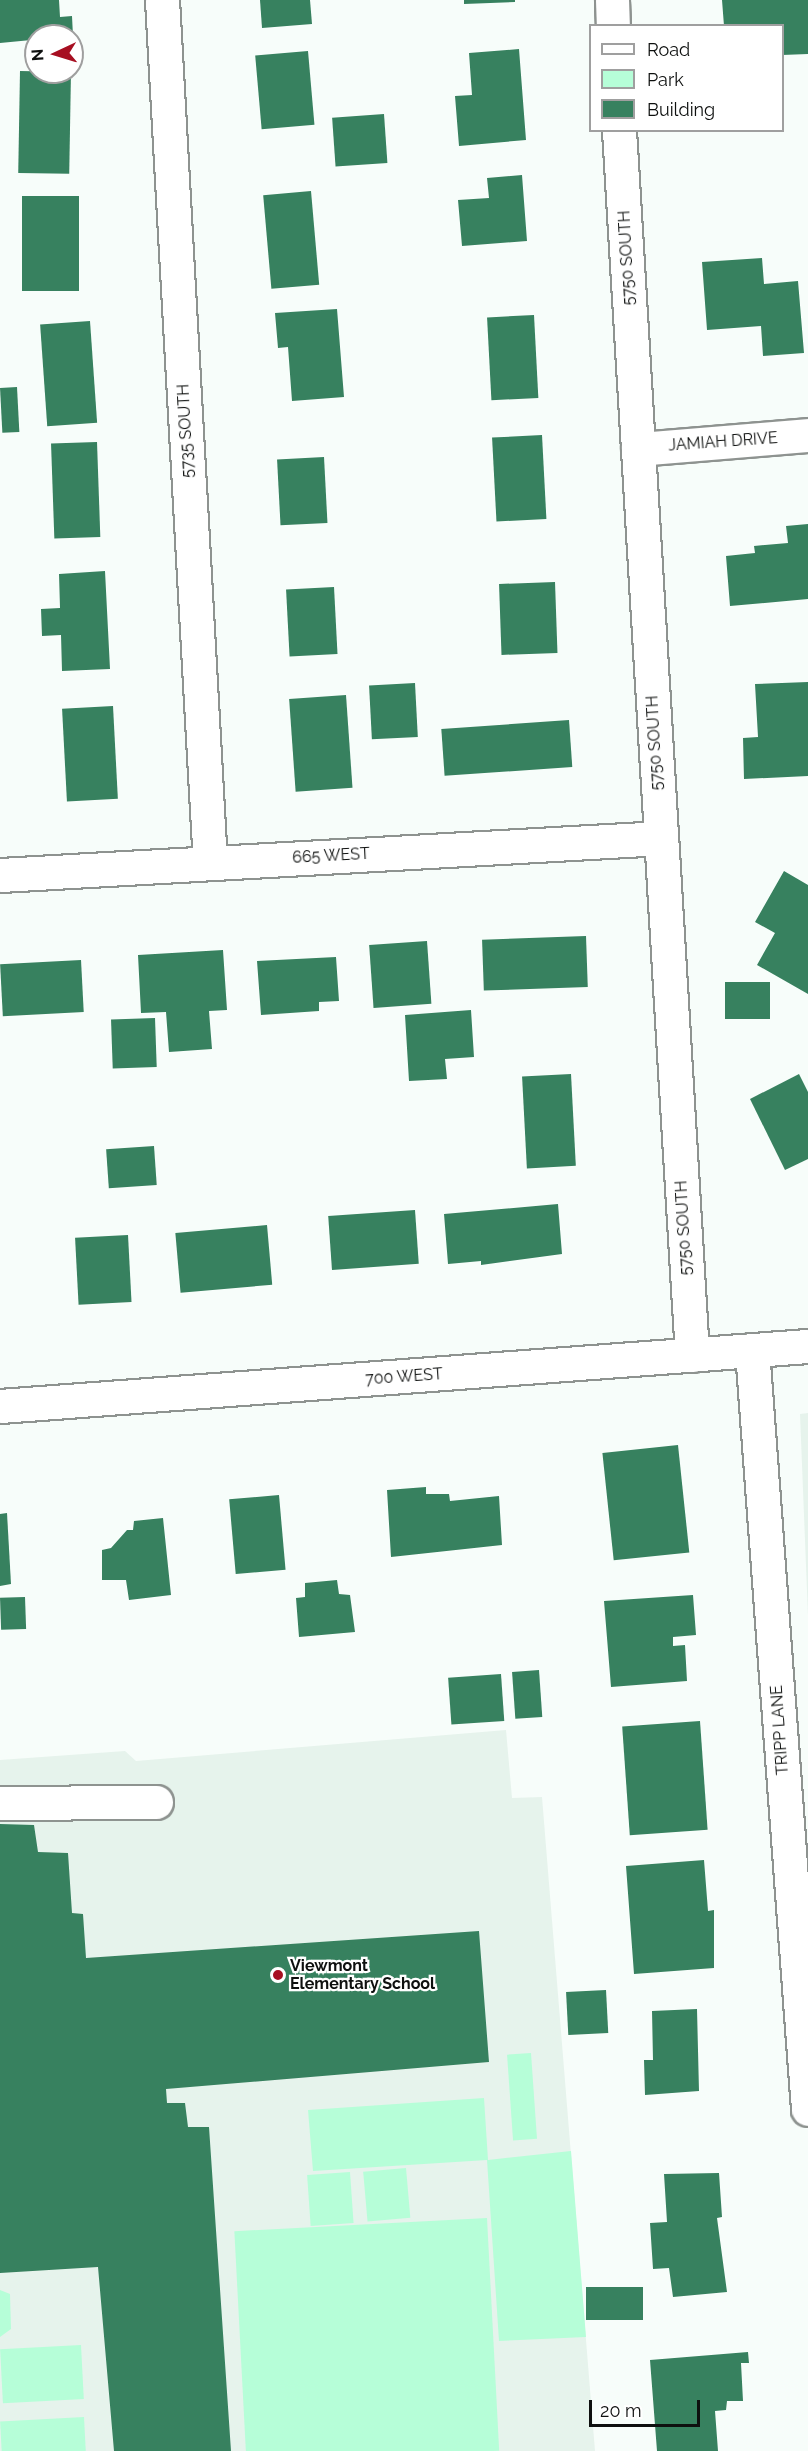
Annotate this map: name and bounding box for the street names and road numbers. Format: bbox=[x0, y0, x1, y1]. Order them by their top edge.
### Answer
street label: 5750 SOUTH bbox=[615, 210, 639, 306]
street label: 5735 SOUTH bbox=[174, 384, 198, 478]
street label: JAMIAH DRIVE bbox=[668, 429, 778, 455]
street label: 5750 SOUTH bbox=[643, 695, 667, 791]
street label: 665 WEST bbox=[292, 844, 370, 868]
street label: 5750 SOUTH bbox=[672, 1180, 696, 1276]
street label: 700 WEST bbox=[364, 1365, 444, 1389]
street label: TRIPP LANE bbox=[767, 1684, 793, 1776]

